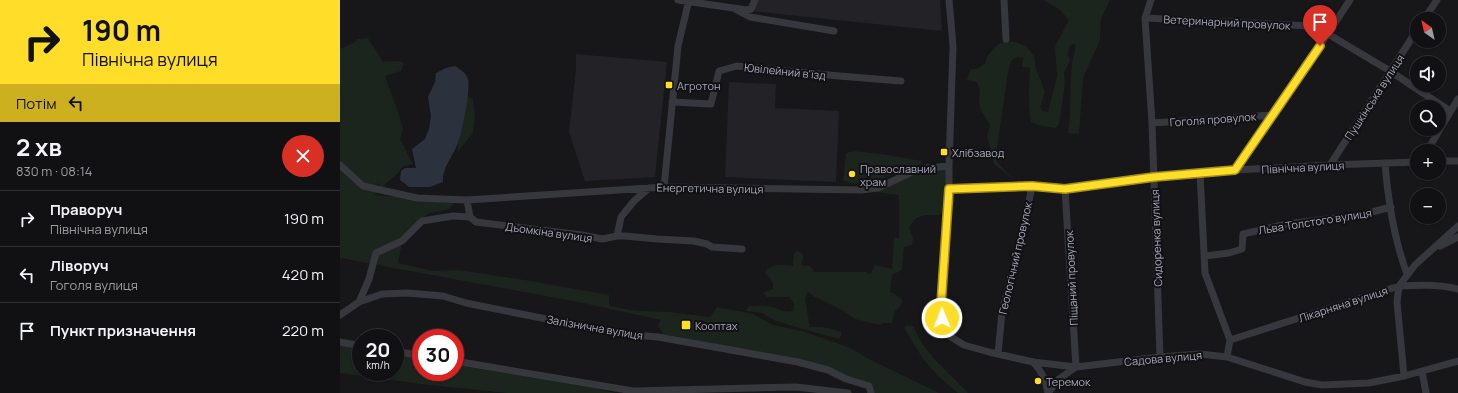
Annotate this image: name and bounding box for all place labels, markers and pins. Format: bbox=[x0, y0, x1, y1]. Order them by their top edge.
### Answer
pin bbox=[1303, 5, 1337, 46]
place label: Агротон bbox=[677, 78, 720, 93]
marker: Агротон bbox=[664, 80, 674, 90]
place label: Хлібзавод bbox=[952, 145, 1005, 160]
marker: Хлібзавод bbox=[939, 147, 949, 157]
place label: Православний храм bbox=[860, 161, 936, 189]
marker: Православний храм bbox=[847, 169, 857, 179]
place label: Кооптах bbox=[695, 318, 738, 333]
marker: Кооптах bbox=[680, 319, 692, 331]
place label: Теремок bbox=[1046, 374, 1091, 389]
marker: Теремок bbox=[1033, 376, 1043, 386]

